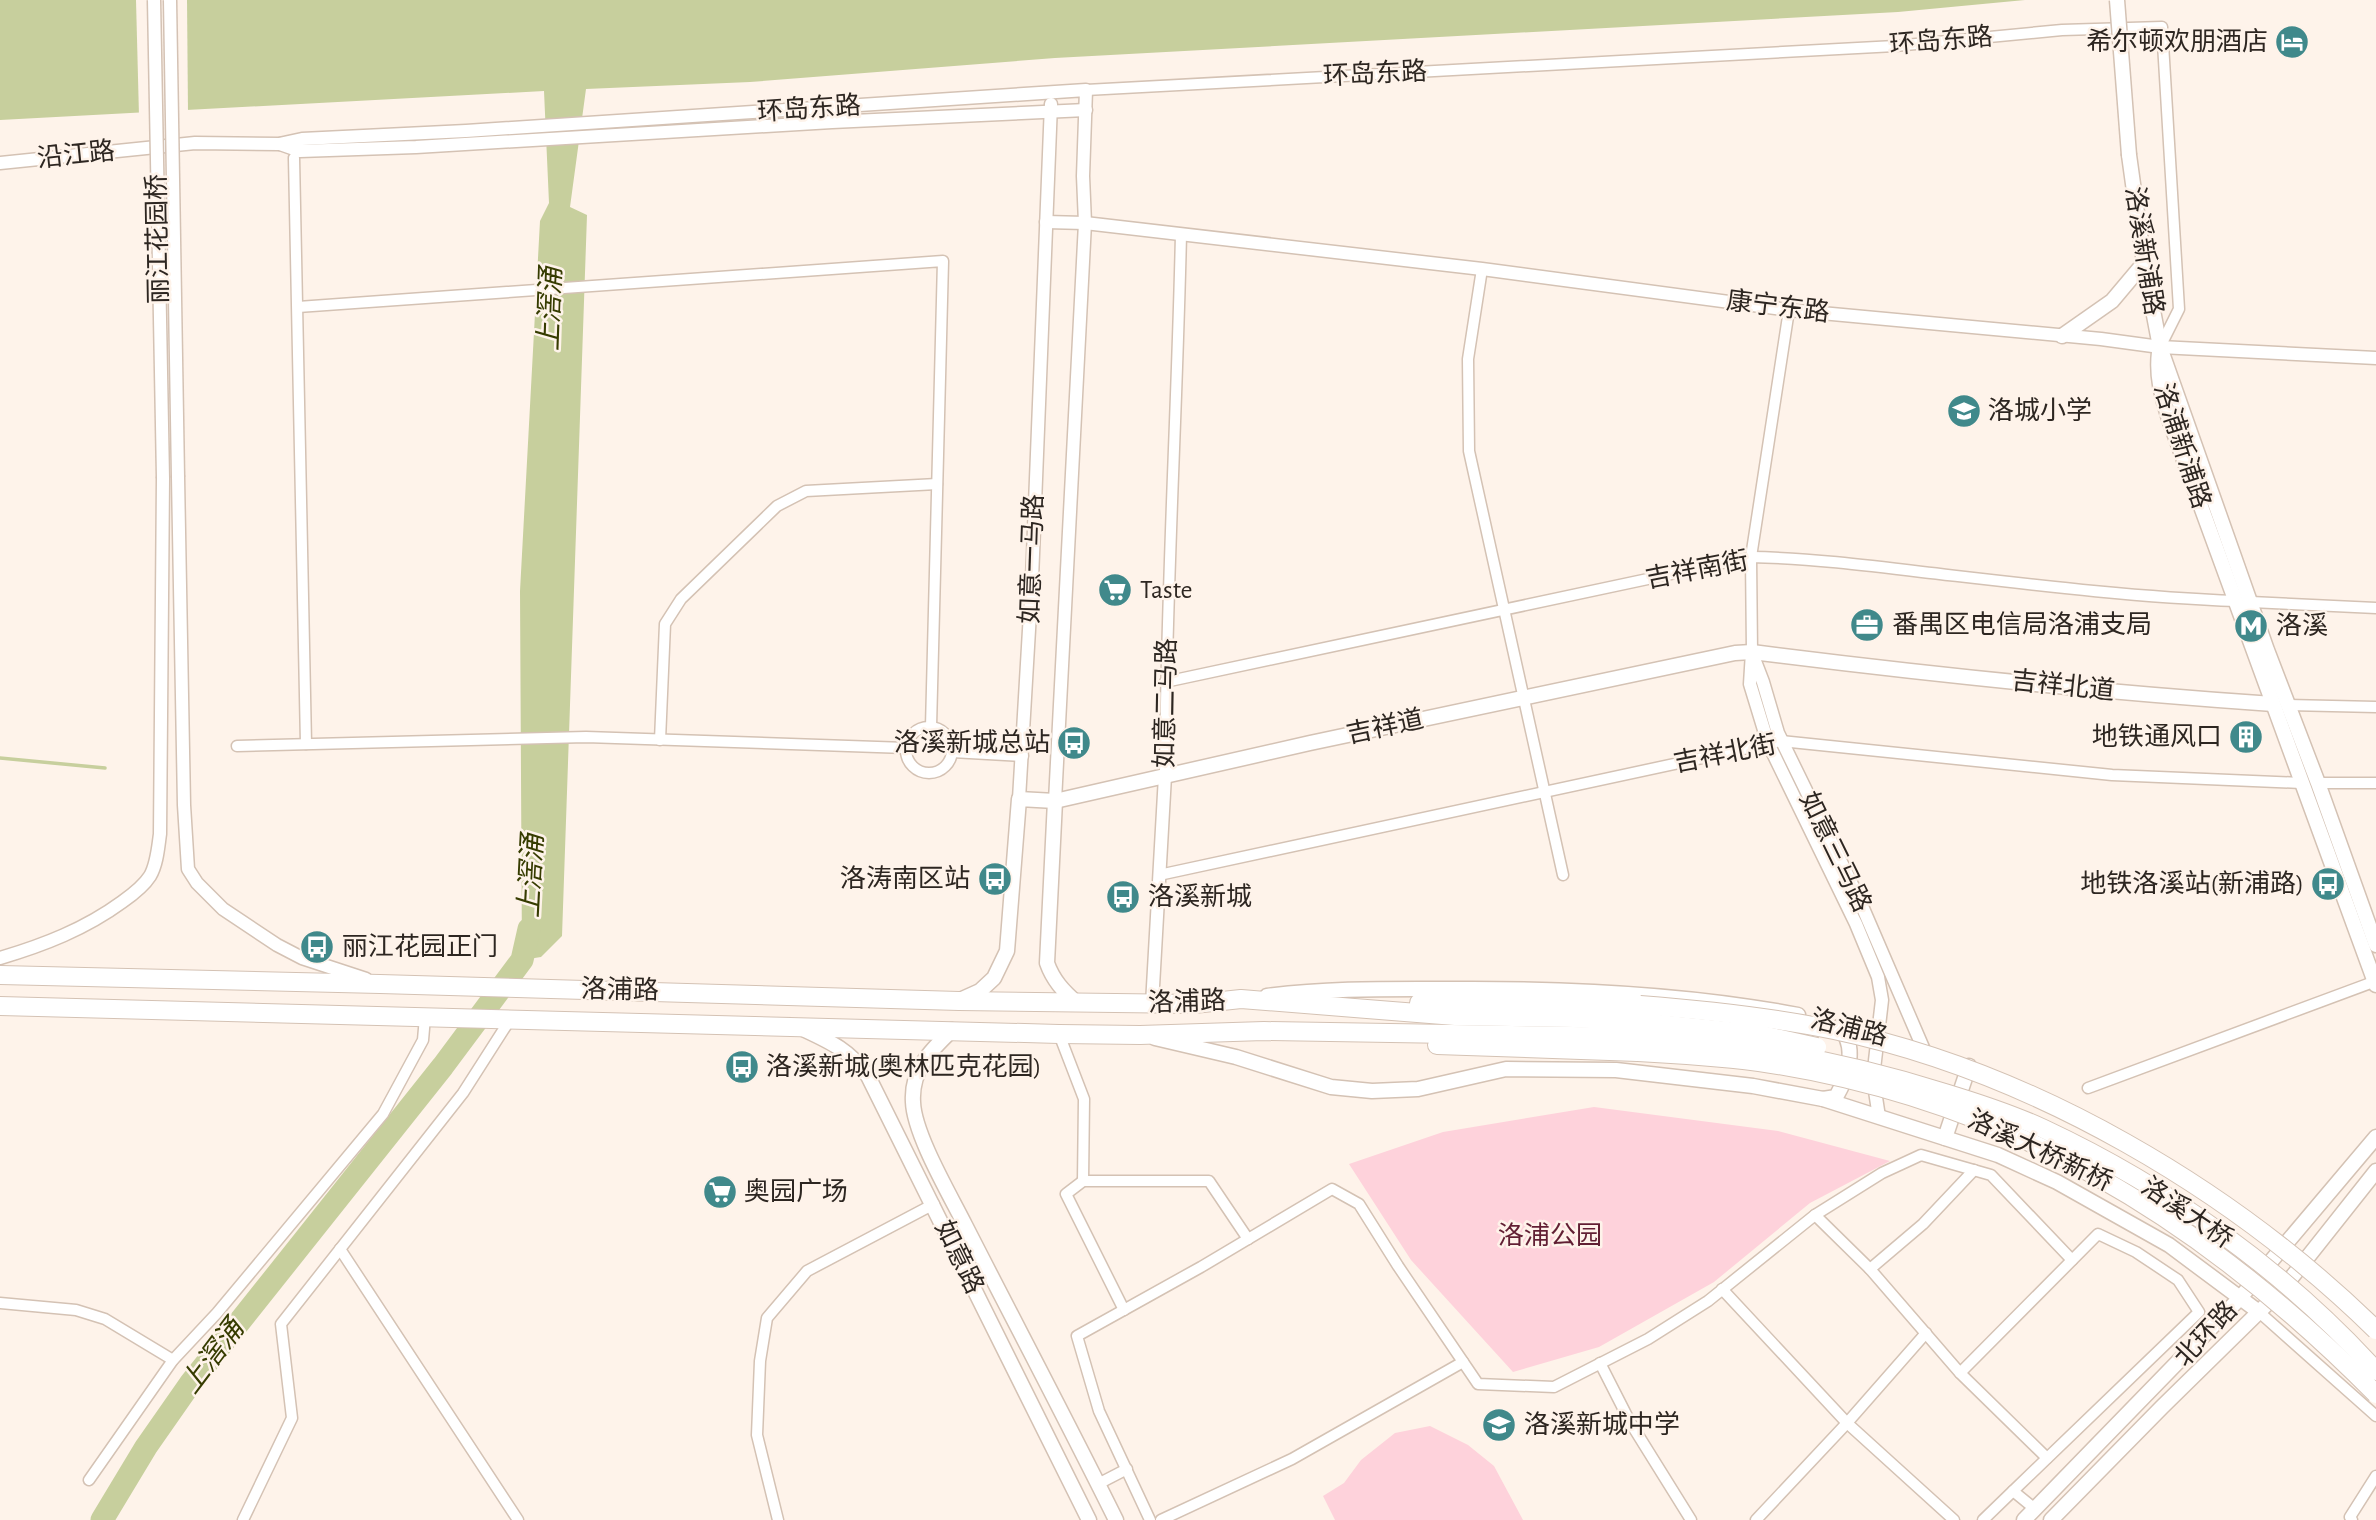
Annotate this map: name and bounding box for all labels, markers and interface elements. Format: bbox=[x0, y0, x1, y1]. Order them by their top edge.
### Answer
street label: 环岛东路 bbox=[1888, 23, 1994, 58]
hotel icon: 希尔顿欢朋酒店 bbox=[2273, 23, 2311, 61]
place label: 希尔顿欢朋酒店 bbox=[2086, 28, 2268, 55]
street label: 环岛东路 bbox=[1322, 57, 1428, 90]
street label: 环岛东路 bbox=[756, 91, 862, 126]
street label: 沿江路 bbox=[36, 137, 116, 172]
street label: 丽江花园桥 bbox=[143, 174, 172, 304]
street label: 洛溪新浦路 bbox=[2121, 185, 2168, 317]
water label: 上滘涌 bbox=[534, 263, 567, 351]
street label: 康宁东路 bbox=[1725, 287, 1831, 326]
street label: 洛浦新浦路 bbox=[2150, 380, 2215, 512]
school or university icon: 洛城小学 bbox=[1945, 392, 1983, 430]
place label: 洛城小学 bbox=[1988, 396, 2092, 424]
street label: 如意一马路 bbox=[1015, 494, 1047, 624]
street label: 吉祥南街 bbox=[1643, 546, 1751, 593]
supermarket icon: Taste bbox=[1096, 571, 1134, 609]
place label: Taste bbox=[1140, 577, 1193, 603]
office icon: 番禺区电信局洛浦支局 bbox=[1848, 606, 1886, 644]
metro station icon: 洛溪 bbox=[2232, 607, 2270, 645]
place label: 番禺区电信局洛浦支局 bbox=[1892, 611, 2152, 638]
place label: 洛溪 bbox=[2276, 612, 2328, 639]
street label: 如意二马路 bbox=[1150, 638, 1180, 768]
street label: 吉祥北道 bbox=[2010, 666, 2116, 704]
street label: 吉祥道 bbox=[1344, 704, 1426, 748]
building icon: 地铁通风口 bbox=[2227, 718, 2265, 756]
place label: 地铁通风口 bbox=[2092, 723, 2222, 750]
bus stop icon: 洛溪新城总站 bbox=[1055, 724, 1093, 762]
place label: 洛溪新城总站 bbox=[894, 728, 1050, 756]
street label: 吉祥北街 bbox=[1671, 730, 1779, 777]
street label: 如意三马路 bbox=[1795, 787, 1877, 916]
water label: 上滘涌 bbox=[514, 830, 548, 919]
bus stop icon: 洛涛南区站 bbox=[976, 860, 1014, 898]
place label: 洛涛南区站 bbox=[840, 864, 970, 892]
bus stop icon: 地铁洛溪站(新浦路) bbox=[2309, 865, 2347, 903]
place label: 地铁洛溪站(新浦路) bbox=[2081, 869, 2304, 897]
bus stop icon: 洛溪新城 bbox=[1104, 878, 1142, 916]
place label: 洛溪新城 bbox=[1148, 883, 1252, 910]
bus stop icon: 丽江花园正门 bbox=[298, 928, 336, 966]
place label: 丽江花园正门 bbox=[342, 933, 498, 960]
street label: 洛浦路 bbox=[581, 975, 659, 1004]
street label: 洛浦路 bbox=[1148, 987, 1226, 1016]
street label: 洛浦路 bbox=[1808, 1005, 1890, 1050]
bus stop icon: 洛溪新城(奥林匹克花园) bbox=[723, 1048, 761, 1086]
place label: 洛溪新城(奥林匹克花园) bbox=[766, 1053, 1041, 1080]
street label: 洛溪大桥新桥 bbox=[1964, 1105, 2117, 1196]
street label: 洛溪大桥 bbox=[2137, 1172, 2238, 1253]
supermarket icon: 奥园广场 bbox=[701, 1173, 739, 1211]
place label: 奥园广场 bbox=[744, 1178, 848, 1205]
street label: 如意路 bbox=[930, 1215, 990, 1298]
park label: 洛浦公园 bbox=[1498, 1222, 1602, 1249]
street label: 北环路 bbox=[2169, 1296, 2242, 1371]
water label: 上滘涌 bbox=[175, 1311, 251, 1399]
school or university icon: 洛溪新城中学 bbox=[1480, 1406, 1518, 1444]
place label: 洛溪新城中学 bbox=[1524, 1410, 1680, 1438]

